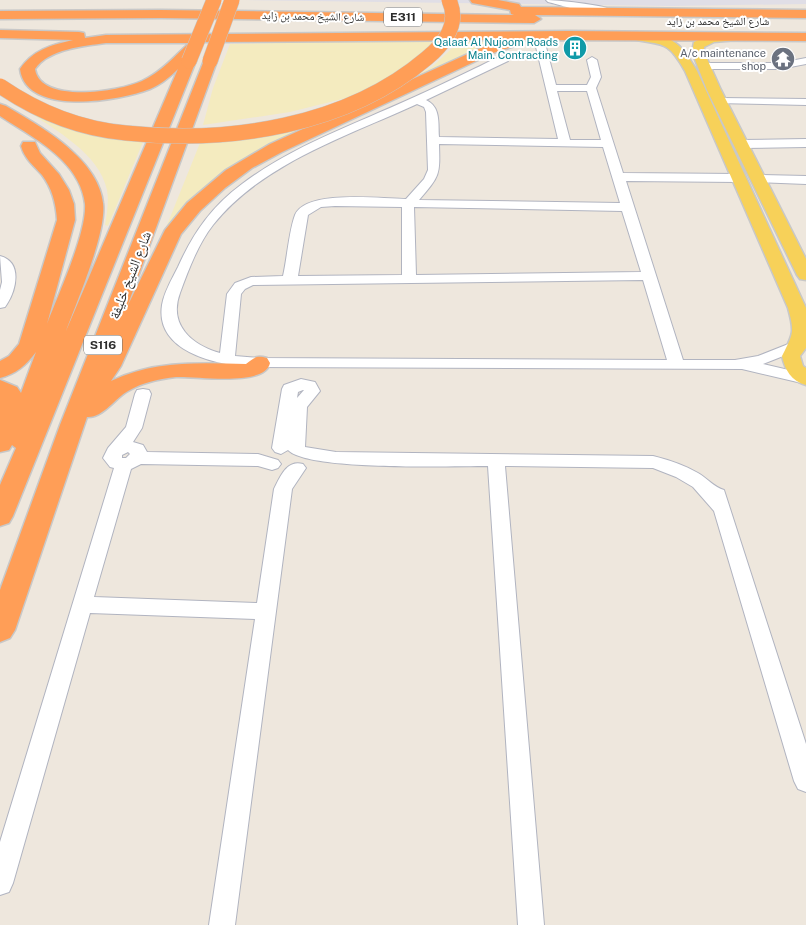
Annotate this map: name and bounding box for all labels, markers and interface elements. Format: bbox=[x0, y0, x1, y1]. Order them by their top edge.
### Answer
road number: E311 bbox=[384, 8, 422, 26]
street label: شارع الشيخ محمد بن زايد bbox=[262, 9, 364, 24]
street label: شارع الشيخ محمد بن زايد bbox=[667, 15, 769, 28]
building icon: Qalaat Al Nujoom Roads Main. Contracting bbox=[562, 35, 588, 61]
place label: Qalaat Al Nujoom Roads Main. Contracting bbox=[434, 36, 558, 61]
temple icon: A/c maintenance shop bbox=[770, 46, 796, 72]
place label: A/c maintenance shop bbox=[680, 47, 766, 72]
street label: شارع الشيخ خليفة bbox=[106, 229, 156, 322]
road number: S116 bbox=[84, 336, 122, 354]

